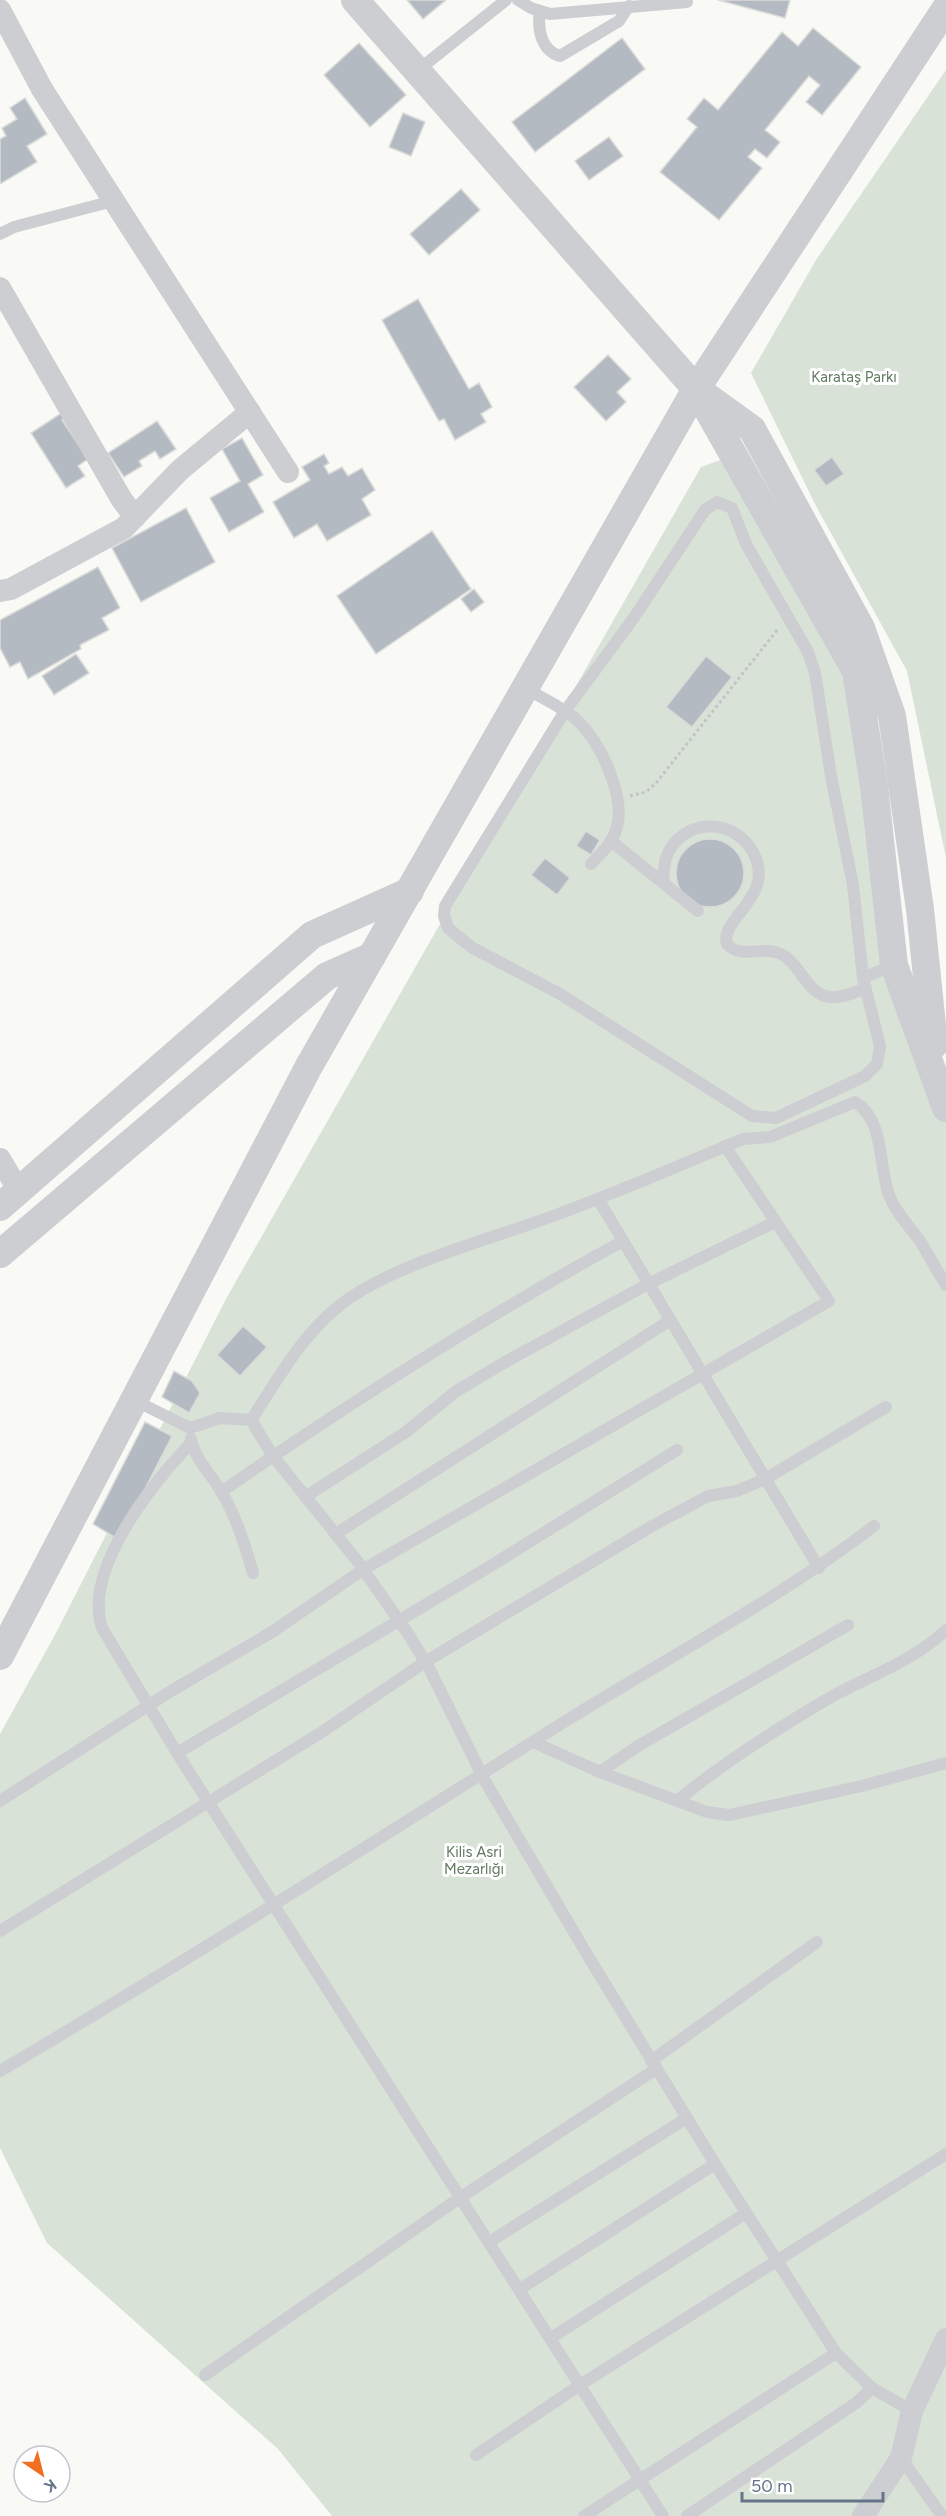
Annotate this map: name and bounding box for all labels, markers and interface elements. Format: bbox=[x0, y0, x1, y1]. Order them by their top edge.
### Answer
park label: Karataş Parkı bbox=[811, 368, 897, 386]
park label: Kilis Asri Mezarlığı bbox=[444, 1843, 504, 1878]
north arrow bbox=[12, 2444, 72, 2504]
scale bar bbox=[742, 2465, 883, 2503]
text: K bbox=[40, 2475, 60, 2497]
text: 50 m bbox=[751, 2475, 793, 2497]

